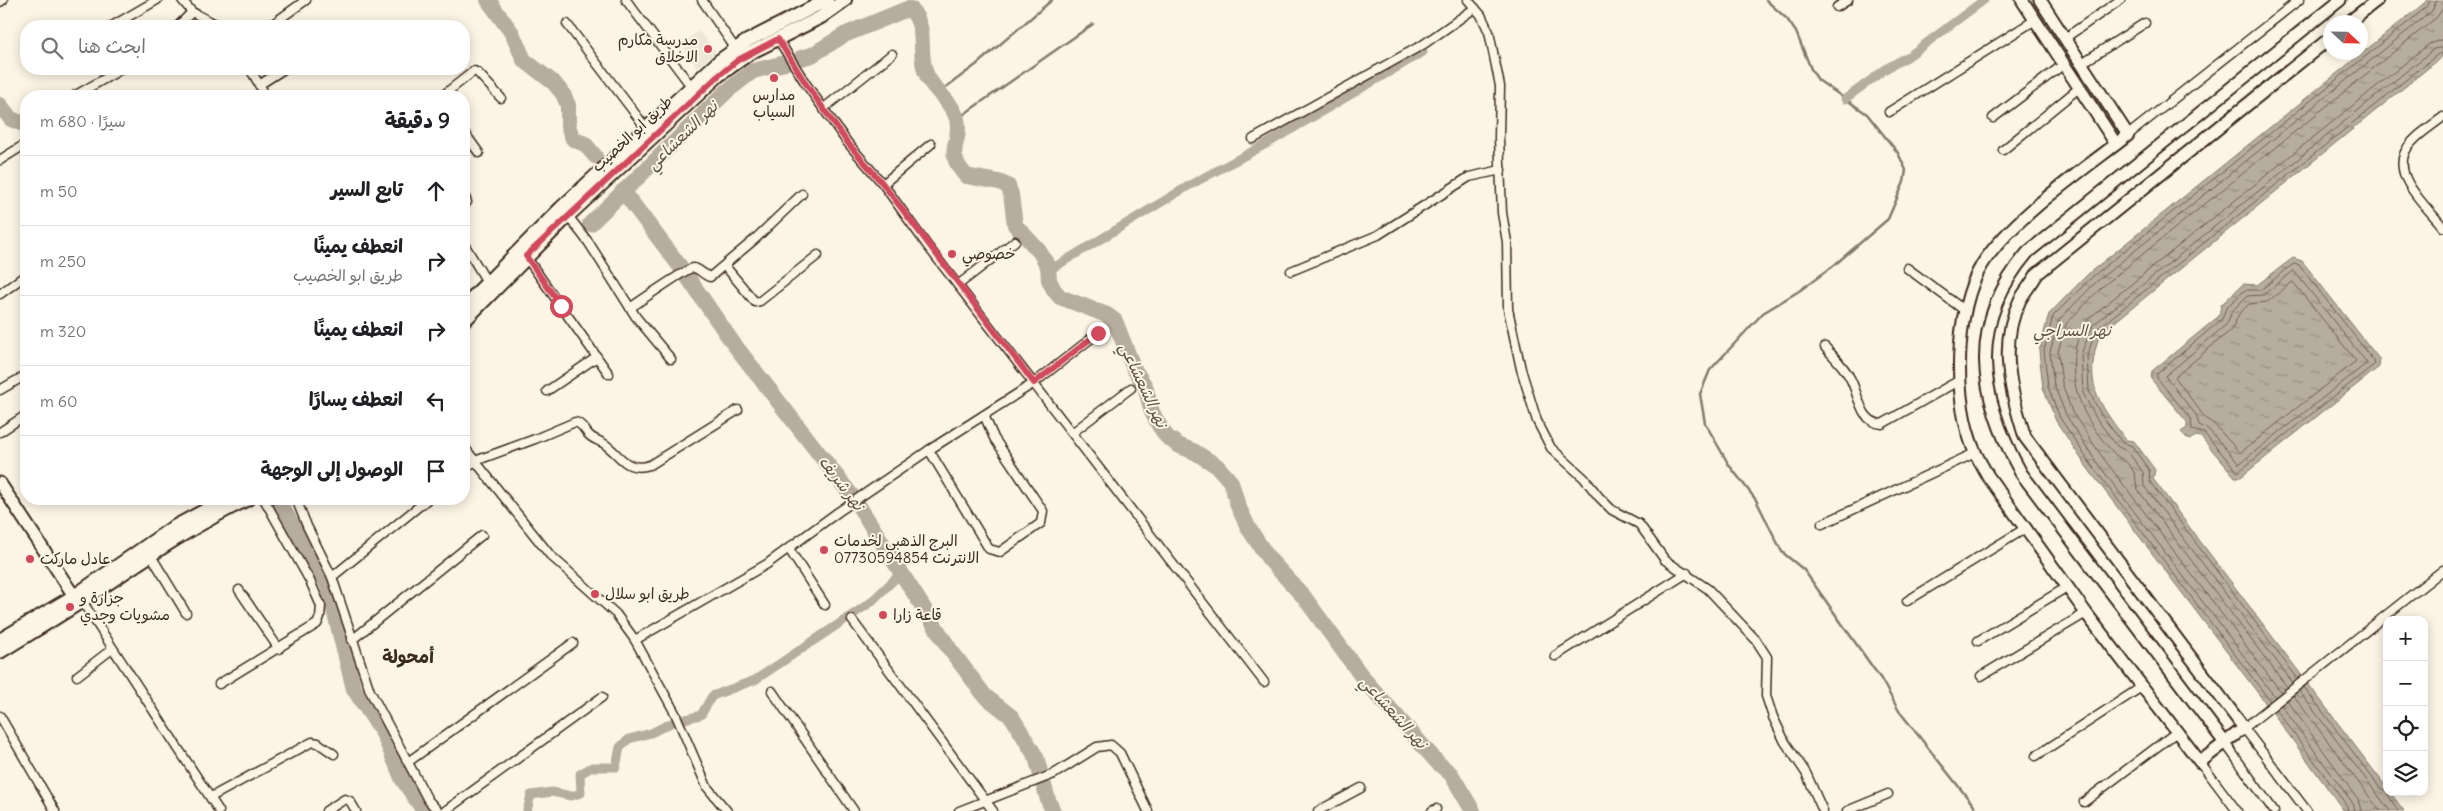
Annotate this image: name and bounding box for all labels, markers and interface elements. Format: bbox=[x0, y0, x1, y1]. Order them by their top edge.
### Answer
north arrow bbox=[2323, 15, 2368, 60]
search box bbox=[20, 20, 470, 75]
place label: مدرسة مكارم الاخلاق bbox=[618, 30, 698, 66]
icon: search bbox=[38, 34, 66, 62]
text: ابحث هنا bbox=[78, 34, 146, 58]
marker: مدرسة مكارم الاخلاق bbox=[702, 43, 714, 55]
marker: مدارس السياب bbox=[768, 72, 780, 84]
place label: مدارس السياب bbox=[753, 85, 795, 121]
street label: طريق ابو الخصيب bbox=[587, 92, 676, 176]
water label: نهر الشعشاعي bbox=[642, 95, 727, 177]
text: 9 دقيقة bbox=[384, 107, 450, 134]
text: سيرًا · 680 m bbox=[40, 111, 126, 131]
text: تابع السير bbox=[331, 177, 403, 201]
icon: ahead bbox=[422, 177, 450, 205]
text: 50 m bbox=[40, 181, 78, 201]
text: انعطف يمينًا bbox=[314, 234, 403, 258]
place label: خصوصي bbox=[962, 244, 1016, 267]
icon: right bbox=[422, 247, 450, 275]
marker: خصوصي bbox=[946, 248, 958, 260]
text: 250 m bbox=[40, 251, 86, 271]
text: طريق ابو الخصيب bbox=[293, 265, 403, 285]
route start bbox=[550, 295, 573, 318]
text: انعطف يمينًا bbox=[314, 317, 403, 341]
icon: right bbox=[422, 317, 450, 345]
water label: نهر السراجي bbox=[2033, 320, 2113, 345]
text: 320 m bbox=[40, 321, 86, 341]
route end bbox=[1087, 322, 1110, 345]
water label: نهر الشعشاعي bbox=[1111, 340, 1173, 435]
text: انعطف يسارًا bbox=[309, 387, 403, 411]
icon: left bbox=[422, 387, 450, 415]
text: 60 m bbox=[40, 391, 78, 411]
water label: نهر شريف bbox=[815, 452, 870, 516]
text: الوصول إلى الوجهة bbox=[260, 457, 403, 481]
icon: arrive bbox=[422, 457, 450, 485]
place label: البرج الذهبي لخدمات الانترنت 07730594854 bbox=[834, 531, 979, 567]
marker: البرج الذهبي لخدمات الانترنت 07730594854 bbox=[818, 544, 830, 556]
place label: عادل ماركت bbox=[40, 549, 111, 568]
marker: عادل ماركت bbox=[24, 553, 36, 565]
place label: طريق ابو سلال bbox=[605, 584, 689, 603]
place label: جزارة و مشويات وجدي bbox=[79, 588, 170, 626]
marker: طريق ابو سلال bbox=[589, 588, 601, 600]
marker: جزارة و مشويات وجدي bbox=[64, 601, 76, 613]
place label: قاعة زارا bbox=[893, 605, 942, 624]
marker: قاعة زارا bbox=[877, 609, 889, 621]
map controls bbox=[2383, 616, 2428, 796]
button: + bbox=[2383, 616, 2428, 661]
district label: أمحولة bbox=[382, 645, 434, 668]
button: − bbox=[2383, 661, 2428, 706]
water label: نهر الشعشاعي bbox=[1352, 672, 1433, 757]
button: locate bbox=[2383, 706, 2428, 751]
button: layers bbox=[2383, 751, 2428, 796]

